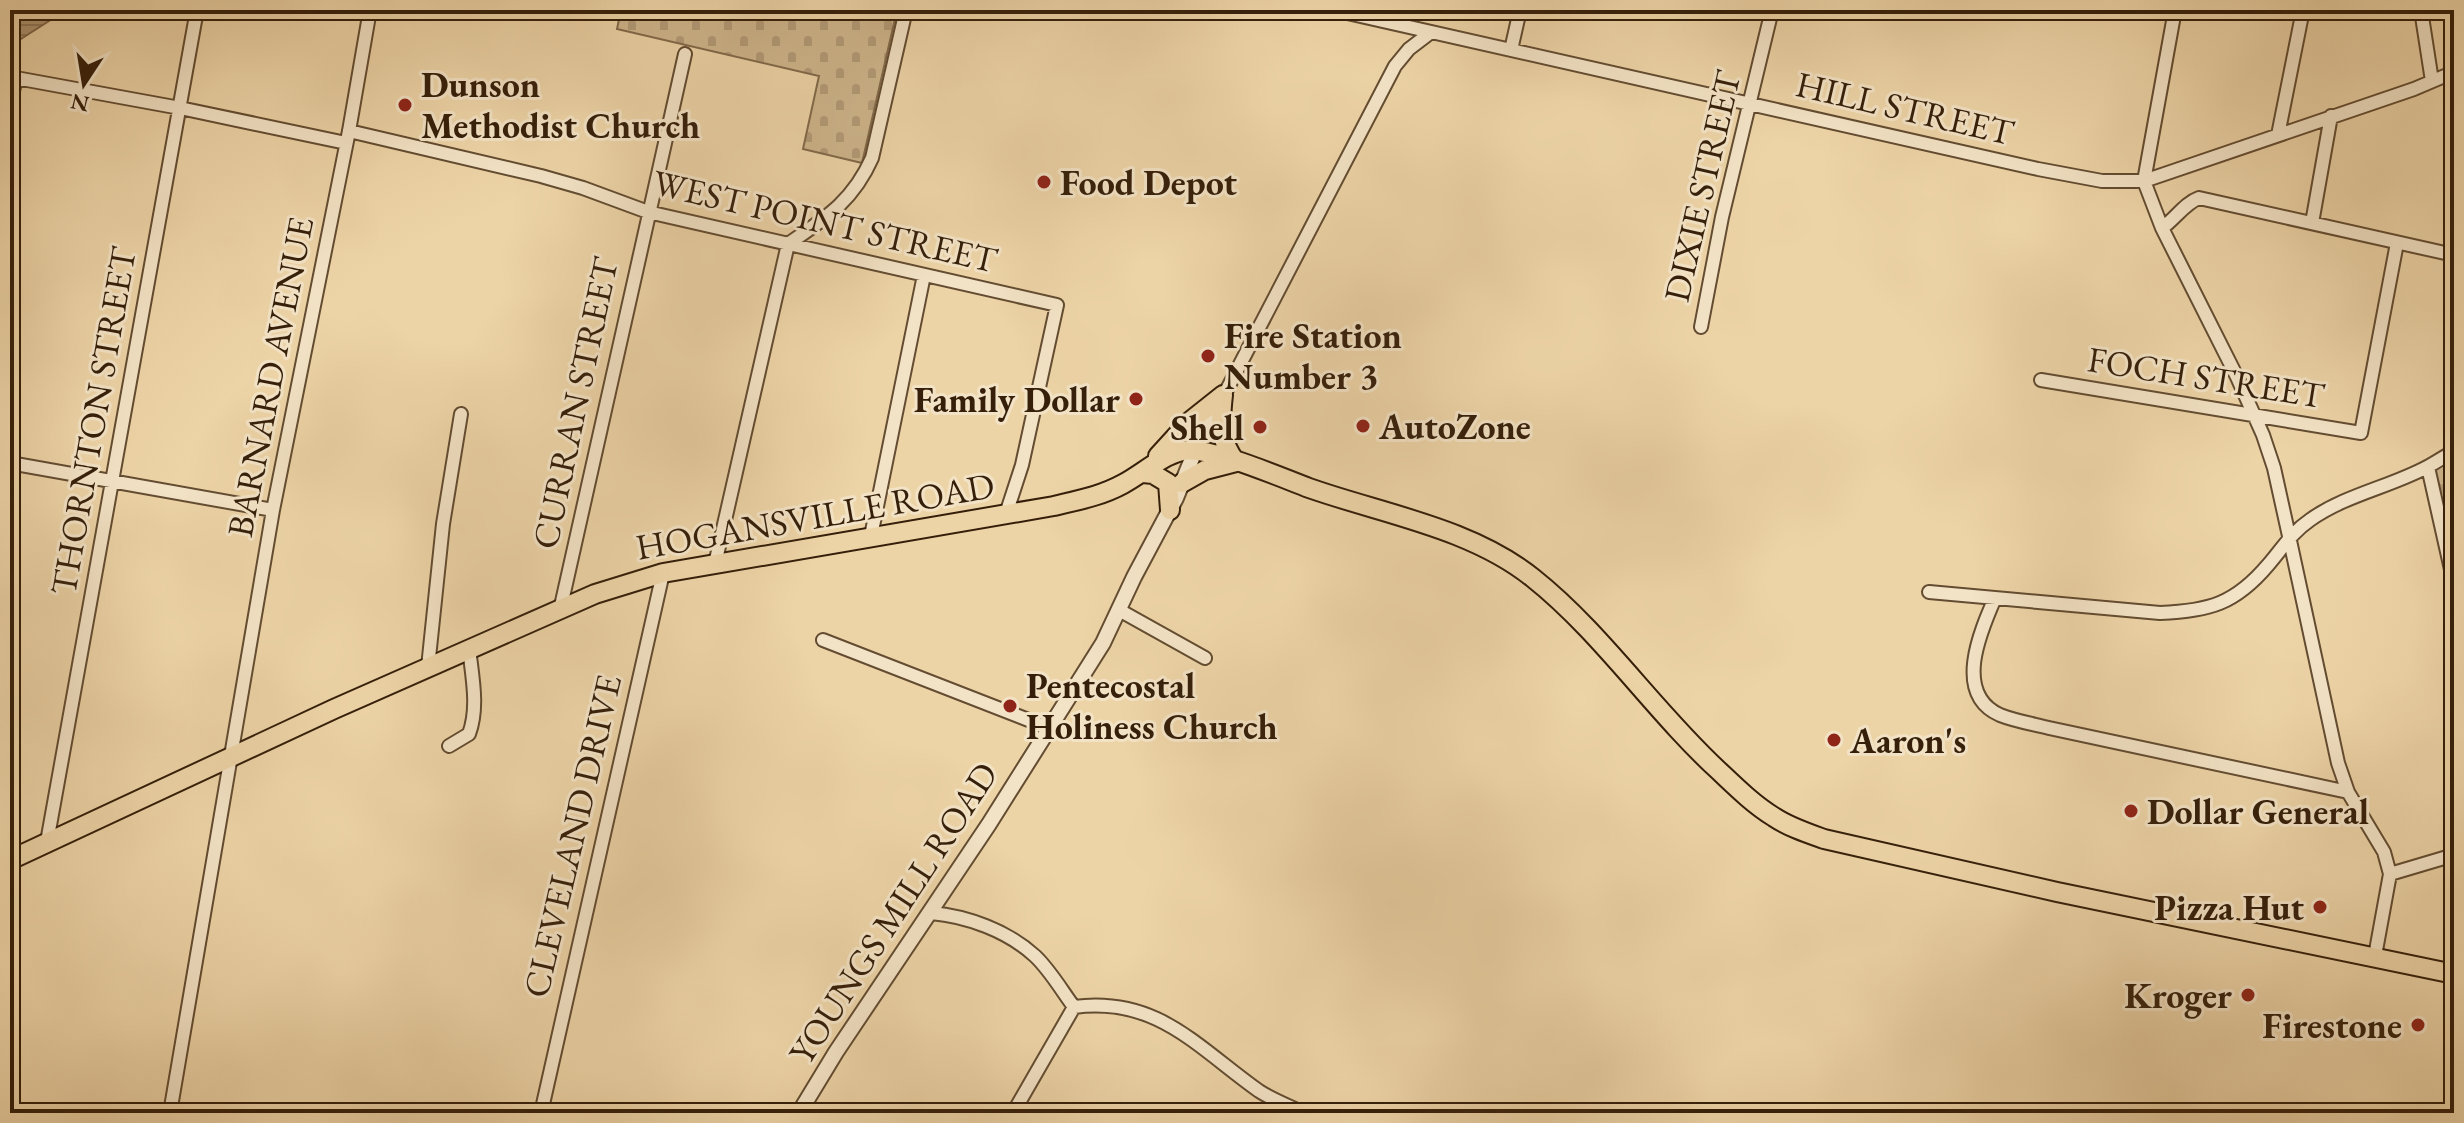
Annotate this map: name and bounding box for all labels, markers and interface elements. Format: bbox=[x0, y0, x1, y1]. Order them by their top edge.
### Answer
north arrow bbox=[44, 44, 124, 124]
street label: HILL STREET bbox=[1792, 60, 2019, 156]
place label: Dunson Methodist Church bbox=[421, 61, 700, 149]
street label: DIXIE STREET bbox=[1653, 65, 1752, 306]
text: N bbox=[68, 87, 92, 119]
marker: Dunson Methodist Church bbox=[396, 96, 414, 114]
street label: WEST POINT STREET bbox=[648, 159, 1003, 284]
place label: Food Depot bbox=[1060, 159, 1237, 206]
marker: Food Depot bbox=[1035, 173, 1053, 191]
street label: BARNARD AVENUE bbox=[216, 213, 324, 541]
street label: THORNTON STREET bbox=[39, 242, 147, 599]
street label: CURRAN STREET bbox=[521, 252, 629, 553]
place label: Fire Station Number 3 bbox=[1224, 312, 1402, 400]
street label: FOCH STREET bbox=[2084, 335, 2329, 419]
marker: Fire Station Number 3 bbox=[1199, 347, 1217, 365]
place label: Family Dollar bbox=[914, 376, 1120, 423]
marker: Family Dollar bbox=[1127, 390, 1145, 408]
place label: AutoZone bbox=[1378, 403, 1531, 450]
place label: Shell bbox=[1171, 404, 1244, 451]
marker: AutoZone bbox=[1354, 417, 1372, 435]
marker: Shell bbox=[1251, 418, 1269, 436]
street label: HOGANSVILLE ROAD bbox=[632, 461, 998, 571]
place label: Pentecostal Holiness Church bbox=[1026, 662, 1278, 750]
street label: CLEVELAND DRIVE bbox=[512, 670, 632, 1002]
marker: Pentecostal Holiness Church bbox=[1001, 697, 1019, 715]
place label: Aaron's bbox=[1849, 717, 1966, 764]
marker: Aaron's bbox=[1825, 731, 1843, 749]
street label: YOUNGS MILL ROAD bbox=[778, 753, 1008, 1073]
place label: Dollar General bbox=[2147, 788, 2369, 835]
marker: Dollar General bbox=[2122, 802, 2140, 820]
place label: Pizza Hut bbox=[2154, 884, 2304, 931]
marker: Pizza Hut bbox=[2311, 898, 2329, 916]
place label: Kroger bbox=[2124, 972, 2232, 1019]
marker: Kroger bbox=[2239, 986, 2257, 1004]
place label: Firestone bbox=[2262, 1002, 2402, 1049]
marker: Firestone bbox=[2409, 1016, 2427, 1034]

